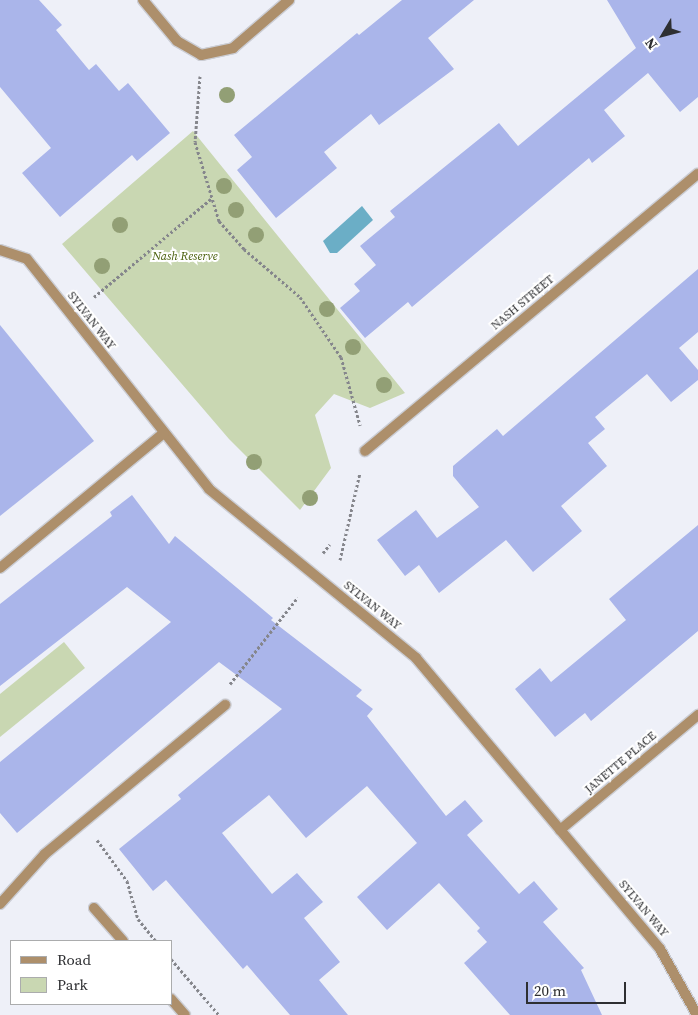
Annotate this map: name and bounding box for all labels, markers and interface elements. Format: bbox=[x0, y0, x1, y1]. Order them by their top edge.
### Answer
north arrow bbox=[638, 10, 688, 60]
text: N bbox=[640, 34, 662, 54]
park label: Nash Reserve bbox=[152, 250, 218, 264]
street label: NASH STREET bbox=[489, 273, 557, 333]
street label: SYLVAN WAY bbox=[64, 289, 118, 353]
street label: SYLVAN WAY bbox=[340, 578, 404, 634]
street label: JANETTE PLACE bbox=[582, 729, 660, 797]
street label: SYLVAN WAY bbox=[615, 878, 671, 940]
legend bbox=[10, 940, 172, 1005]
text: Road bbox=[57, 949, 91, 970]
scale bar bbox=[528, 972, 628, 1004]
text: Park bbox=[57, 974, 88, 995]
text: 20 m bbox=[534, 980, 566, 1001]

